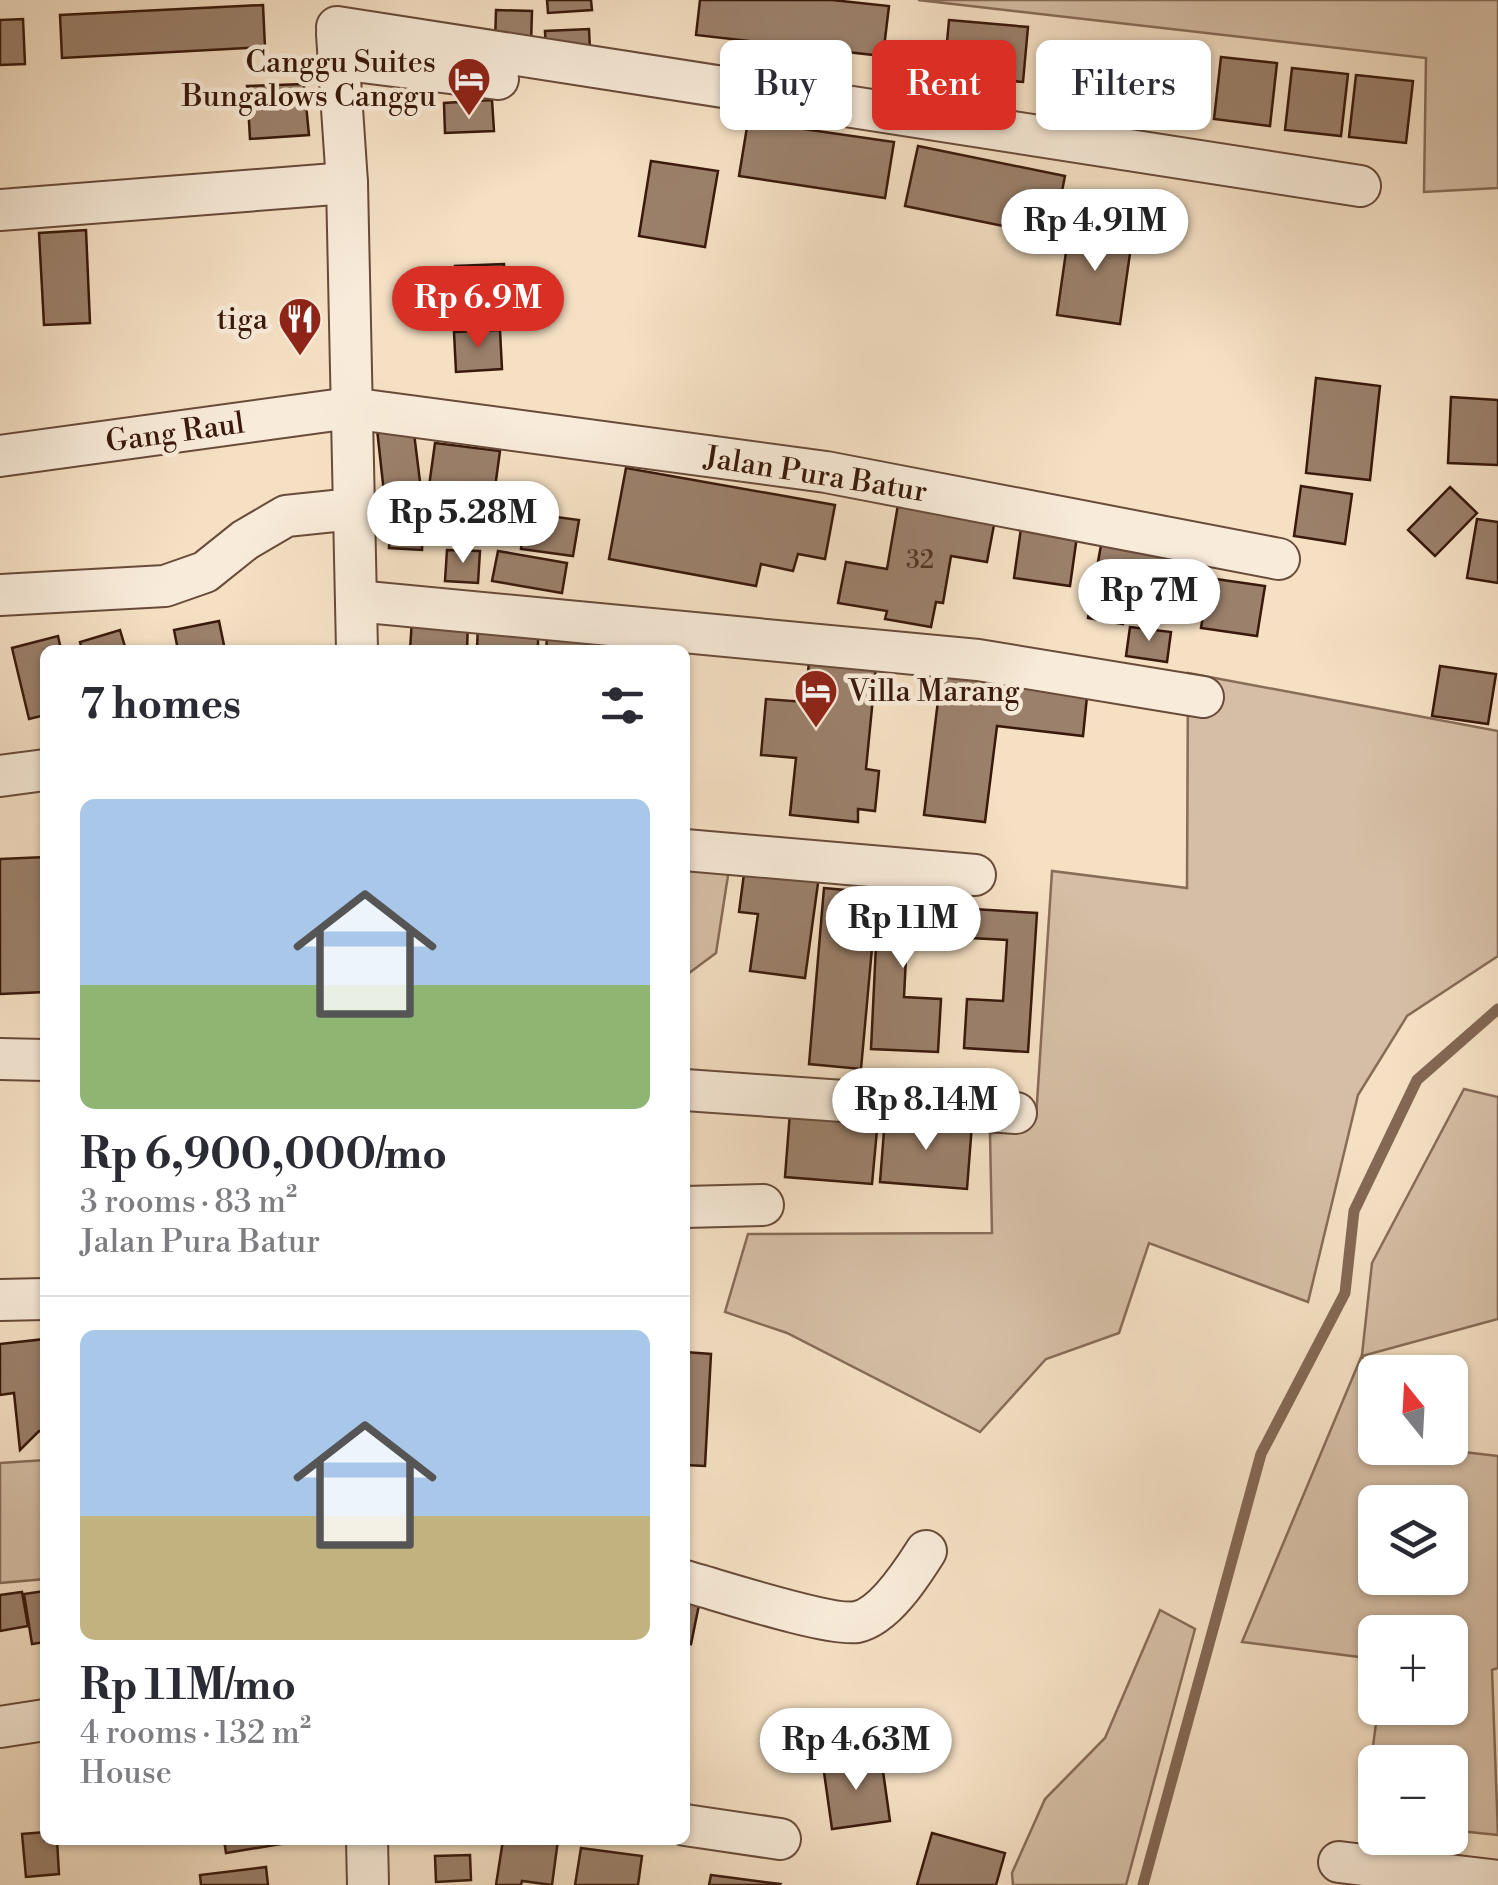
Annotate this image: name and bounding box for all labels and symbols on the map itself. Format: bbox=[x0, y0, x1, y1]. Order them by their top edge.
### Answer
place label: Canggu Suites Bungalows Canggu bbox=[181, 44, 436, 116]
hotel icon: Canggu Suites Bungalows Canggu bbox=[446, 56, 492, 117]
pin: Rp 4.91M bbox=[992, 189, 1198, 274]
pin: Rp 6.9M bbox=[386, 266, 570, 351]
restaurant icon: tiga bbox=[277, 296, 323, 357]
place label: tiga bbox=[217, 301, 269, 339]
street label: Gang Raul bbox=[103, 404, 247, 462]
street label: Jalan Pura Batur bbox=[701, 438, 930, 511]
pin: Rp 5.28M bbox=[360, 481, 566, 566]
house number: 32 bbox=[906, 545, 934, 576]
pin: Rp 7M bbox=[1079, 559, 1219, 644]
hotel icon: Villa Marang bbox=[793, 668, 839, 729]
place label: Villa Marang bbox=[847, 673, 1020, 711]
pin: Rp 11M bbox=[822, 886, 984, 971]
pin: Rp 8.14M bbox=[823, 1068, 1029, 1153]
north arrow bbox=[1358, 1355, 1468, 1465]
pin: Rp 4.63M bbox=[753, 1708, 959, 1793]

